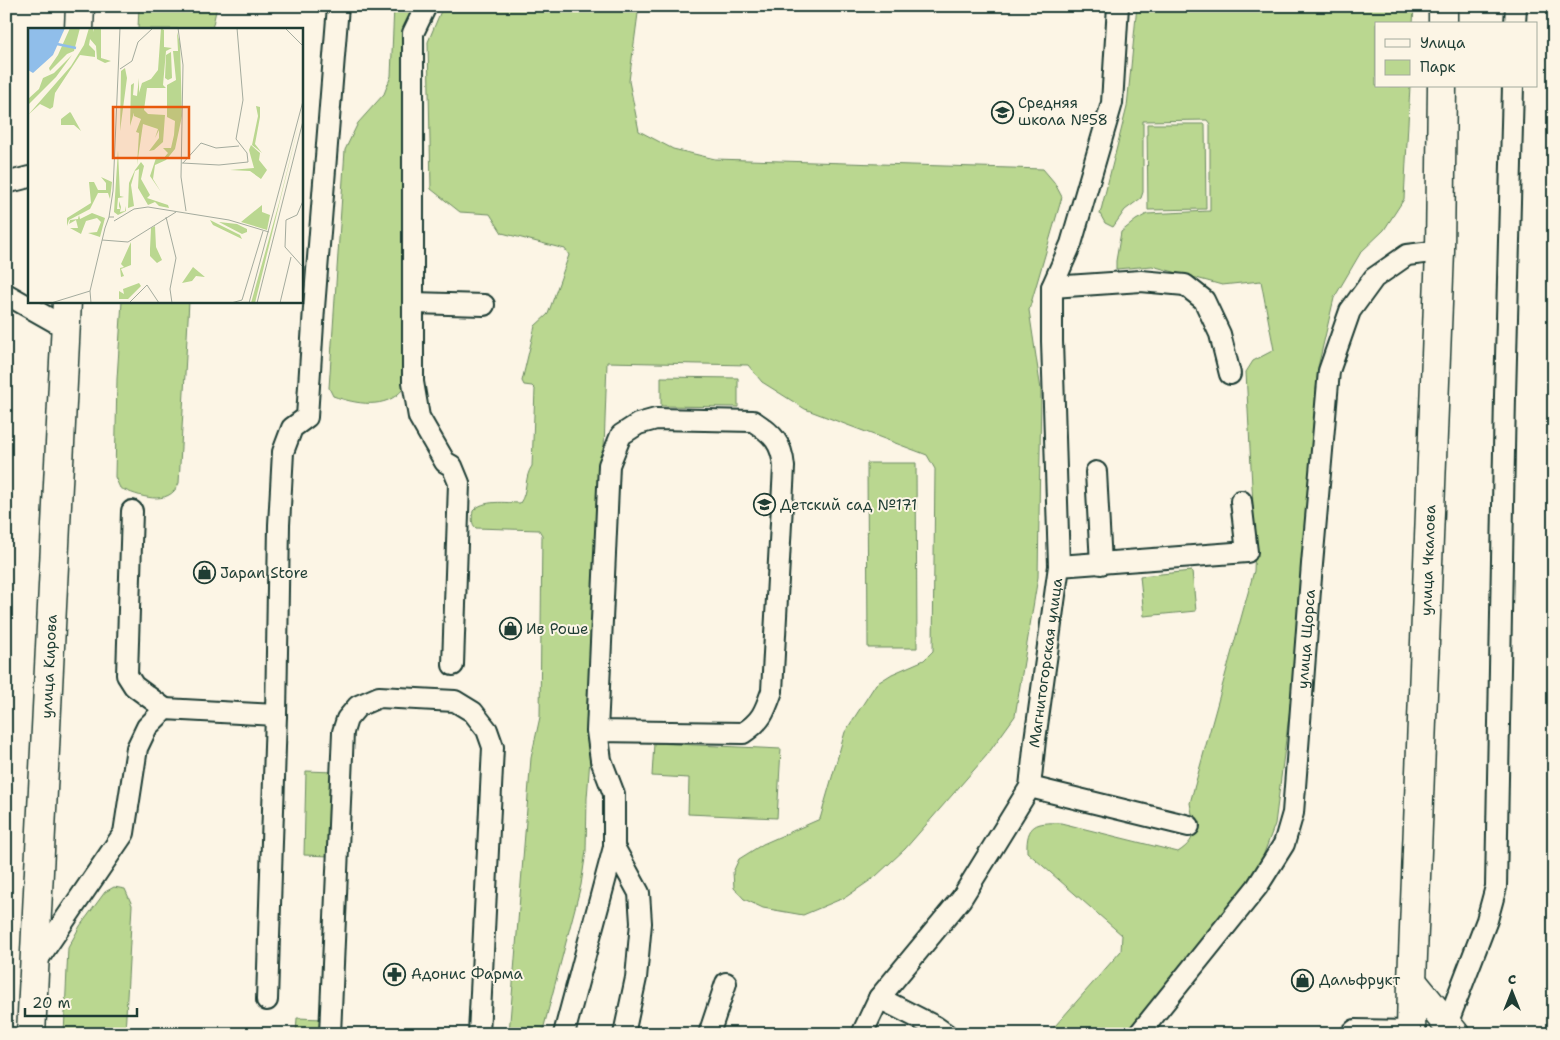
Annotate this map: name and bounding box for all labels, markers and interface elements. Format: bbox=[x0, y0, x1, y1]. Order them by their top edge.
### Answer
legend bbox=[1375, 22, 1538, 88]
inset map bbox=[28, 28, 302, 302]
text: Улица bbox=[1420, 33, 1466, 53]
text: Парк bbox=[1420, 57, 1456, 77]
place label: Средняя школа №58 bbox=[1018, 93, 1108, 130]
school or university icon: Средняя школа №58 bbox=[990, 100, 1014, 124]
school or university icon: Детский сад №171 bbox=[752, 493, 776, 517]
place label: Детский сад №171 bbox=[780, 495, 917, 515]
street label: улица Чкалова bbox=[1416, 504, 1440, 616]
shop icon: Japan Store bbox=[192, 561, 216, 585]
place label: Japan Store bbox=[220, 563, 308, 583]
street label: Магнитогорская улица bbox=[1024, 576, 1067, 749]
street label: улица Щорса bbox=[1293, 588, 1320, 689]
street label: улица Кирова bbox=[37, 613, 62, 719]
shop icon: Ив Роше bbox=[498, 617, 522, 641]
place label: Ив Роше bbox=[526, 619, 589, 639]
pharmacy icon: Адонис Фарма bbox=[383, 962, 407, 986]
place label: Адонис Фарма bbox=[411, 964, 524, 984]
shop icon: Дальфрукт bbox=[1291, 968, 1315, 992]
north arrow bbox=[1488, 968, 1538, 1018]
place label: Дальфрукт bbox=[1319, 970, 1401, 990]
text: С bbox=[1508, 970, 1516, 988]
scale bar bbox=[25, 985, 138, 1017]
text: 20 m bbox=[32, 993, 71, 1013]

